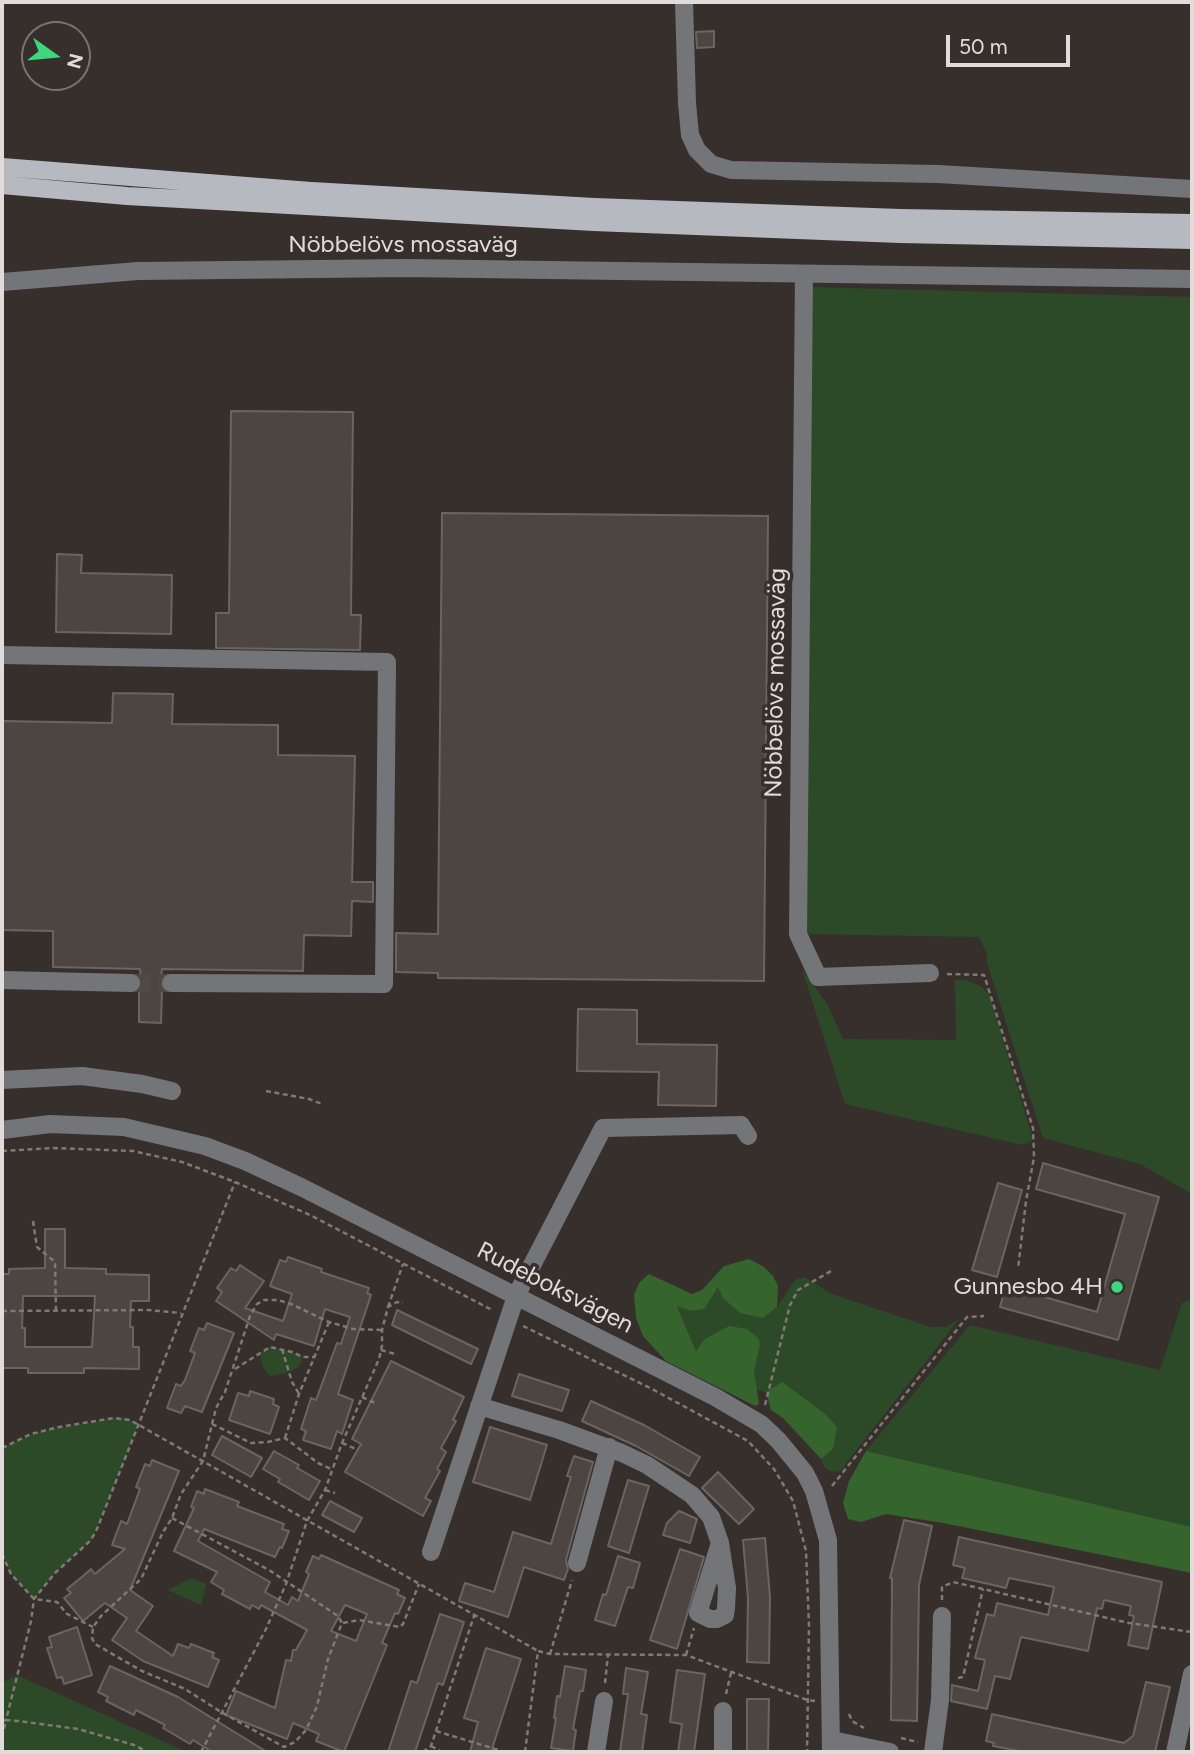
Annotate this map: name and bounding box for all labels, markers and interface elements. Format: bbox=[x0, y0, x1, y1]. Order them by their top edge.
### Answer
north arrow bbox=[21, 21, 91, 91]
scale bar bbox=[949, 21, 1073, 65]
text: 50 m bbox=[959, 34, 1008, 59]
text: N bbox=[62, 51, 88, 71]
street label: Nöbbelövs mossaväg bbox=[288, 231, 518, 259]
street label: Nöbbelövs mossaväg bbox=[760, 568, 792, 798]
street label: Rudeboksvägen bbox=[472, 1236, 638, 1340]
place label: Gunnesbo 4H bbox=[953, 1273, 1103, 1301]
marker: Gunnesbo 4H bbox=[1109, 1279, 1125, 1295]

